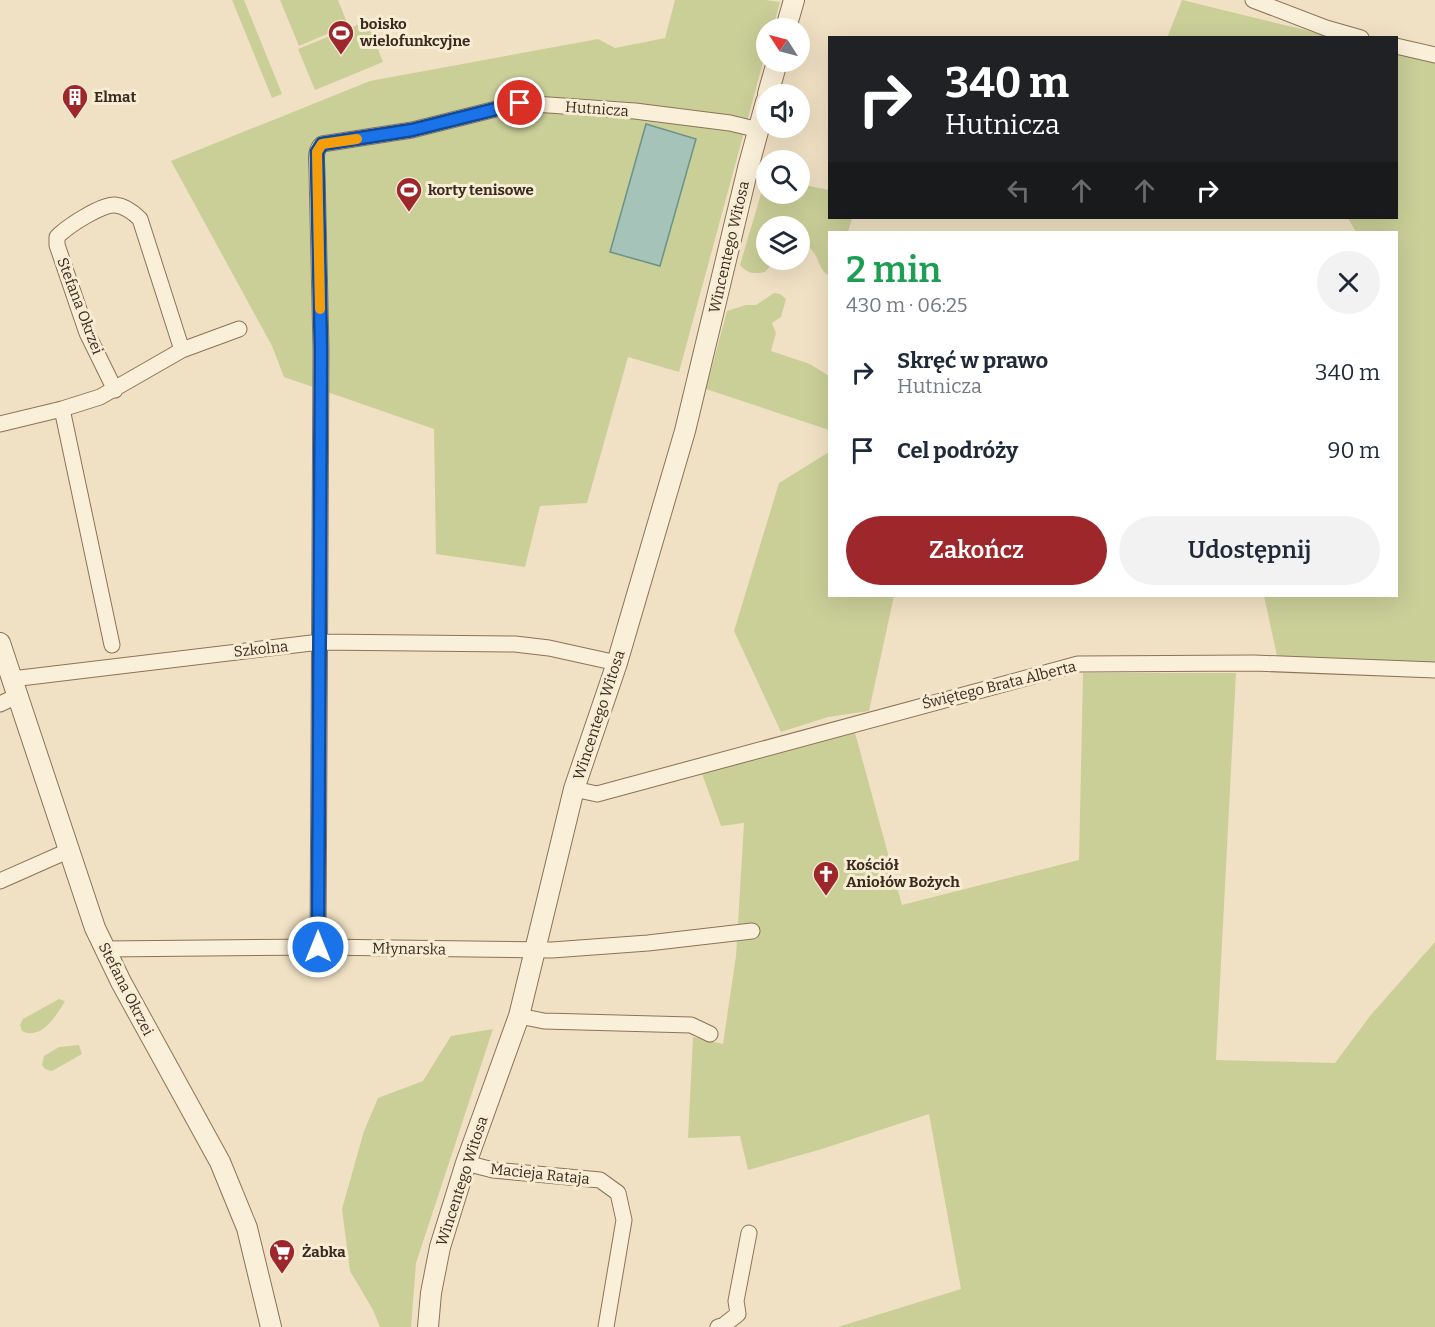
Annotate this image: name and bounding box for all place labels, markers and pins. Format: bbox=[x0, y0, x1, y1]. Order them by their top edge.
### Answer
place label: boisko wielofunkcyjne bbox=[359, 15, 470, 50]
sports icon: boisko wielofunkcyjne bbox=[326, 18, 356, 56]
pin bbox=[494, 77, 545, 128]
building icon: Elmat bbox=[60, 82, 90, 120]
place label: Elmat bbox=[94, 88, 137, 106]
sports icon: korty tenisowe bbox=[394, 175, 424, 213]
place label: korty tenisowe bbox=[428, 181, 534, 199]
place label: Kościół Aniołów Bożych bbox=[846, 856, 960, 891]
church icon: Kościół Aniołów Bożych bbox=[811, 859, 841, 897]
supermarket icon: Żabka bbox=[267, 1237, 297, 1275]
place label: Żabka bbox=[302, 1243, 346, 1261]

